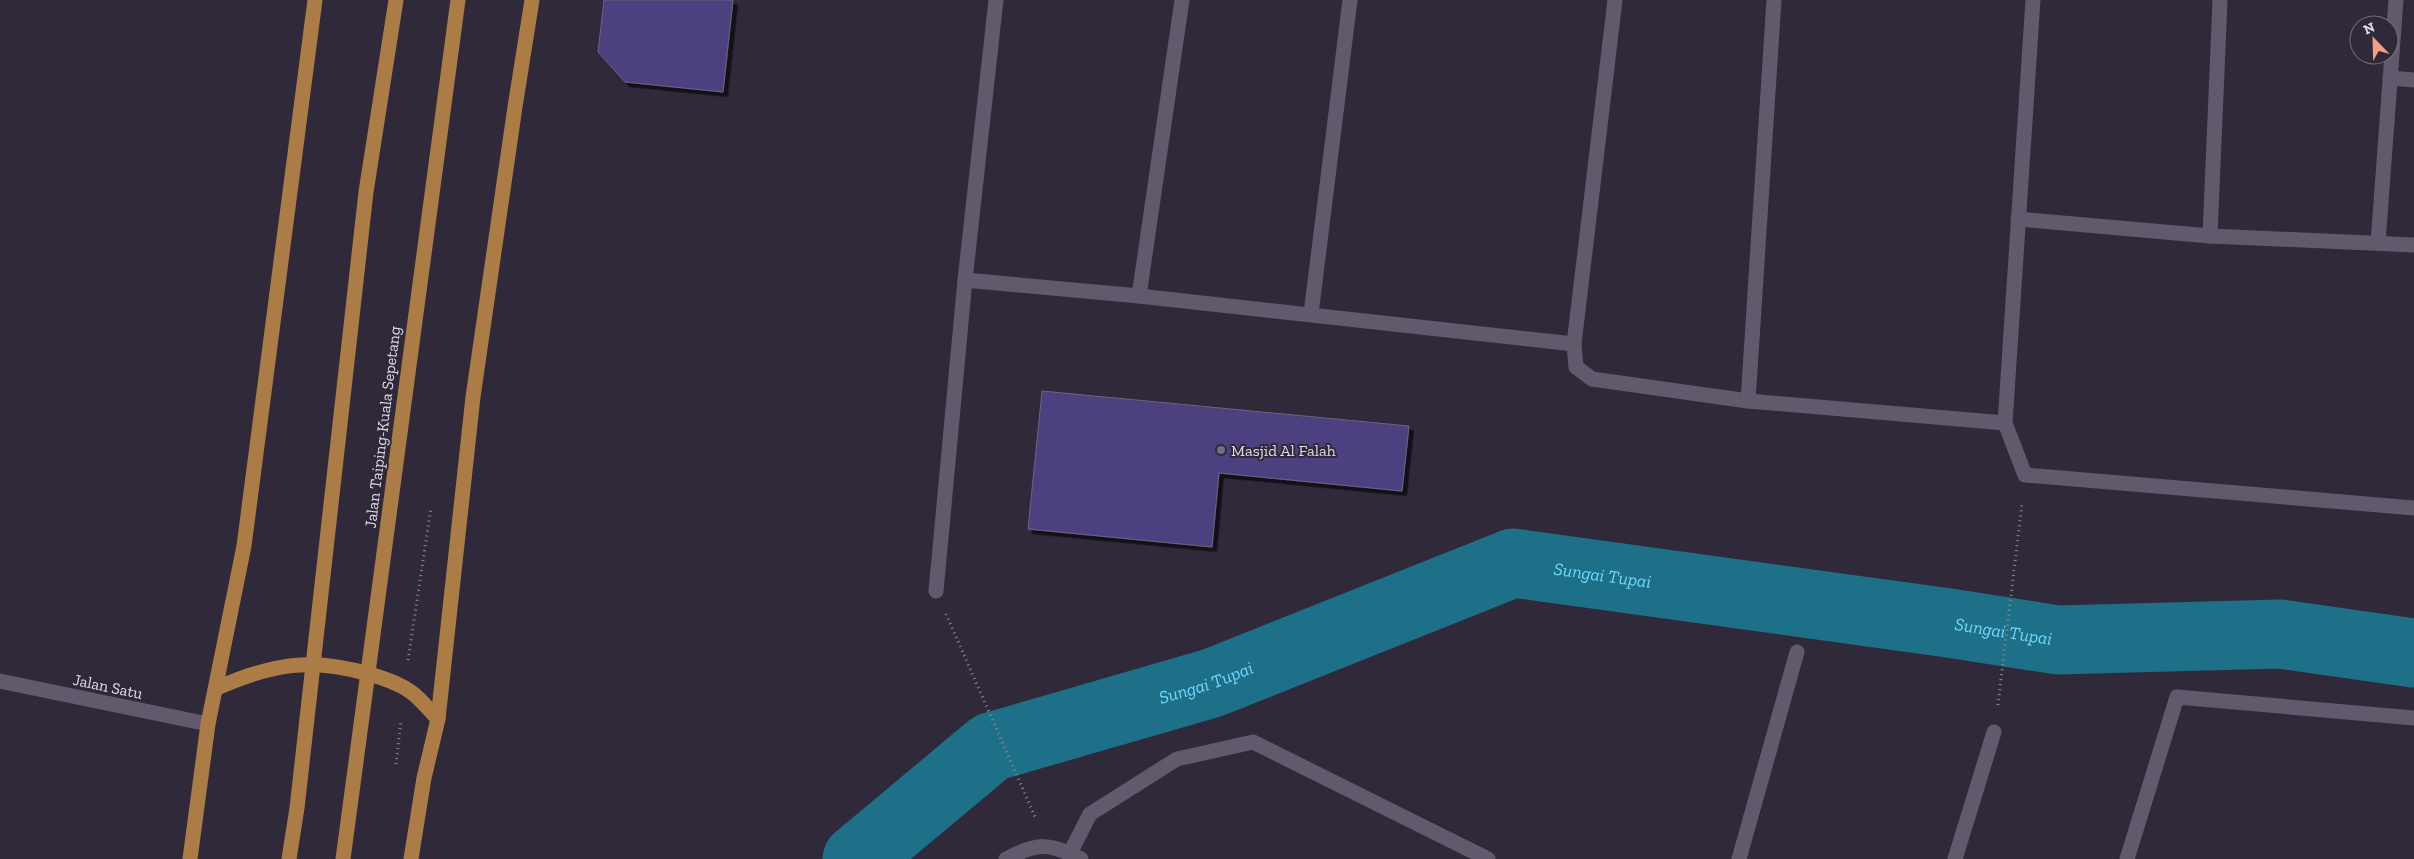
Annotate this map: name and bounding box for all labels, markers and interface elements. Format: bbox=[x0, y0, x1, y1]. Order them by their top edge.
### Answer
north arrow bbox=[2349, 15, 2399, 65]
text: N bbox=[2361, 18, 2378, 38]
street label: Jalan Taiping-Kuala Sepetang bbox=[361, 325, 404, 529]
place label: Masjid Al Falah bbox=[1231, 441, 1336, 460]
marker: Masjid Al Falah bbox=[1215, 444, 1227, 456]
water label: Sungai Tupai bbox=[1552, 558, 1653, 593]
water label: Sungai Tupai bbox=[1953, 613, 2054, 650]
water label: Sungai Tupai bbox=[1156, 657, 1256, 709]
street label: Jalan Satu bbox=[71, 670, 144, 703]

